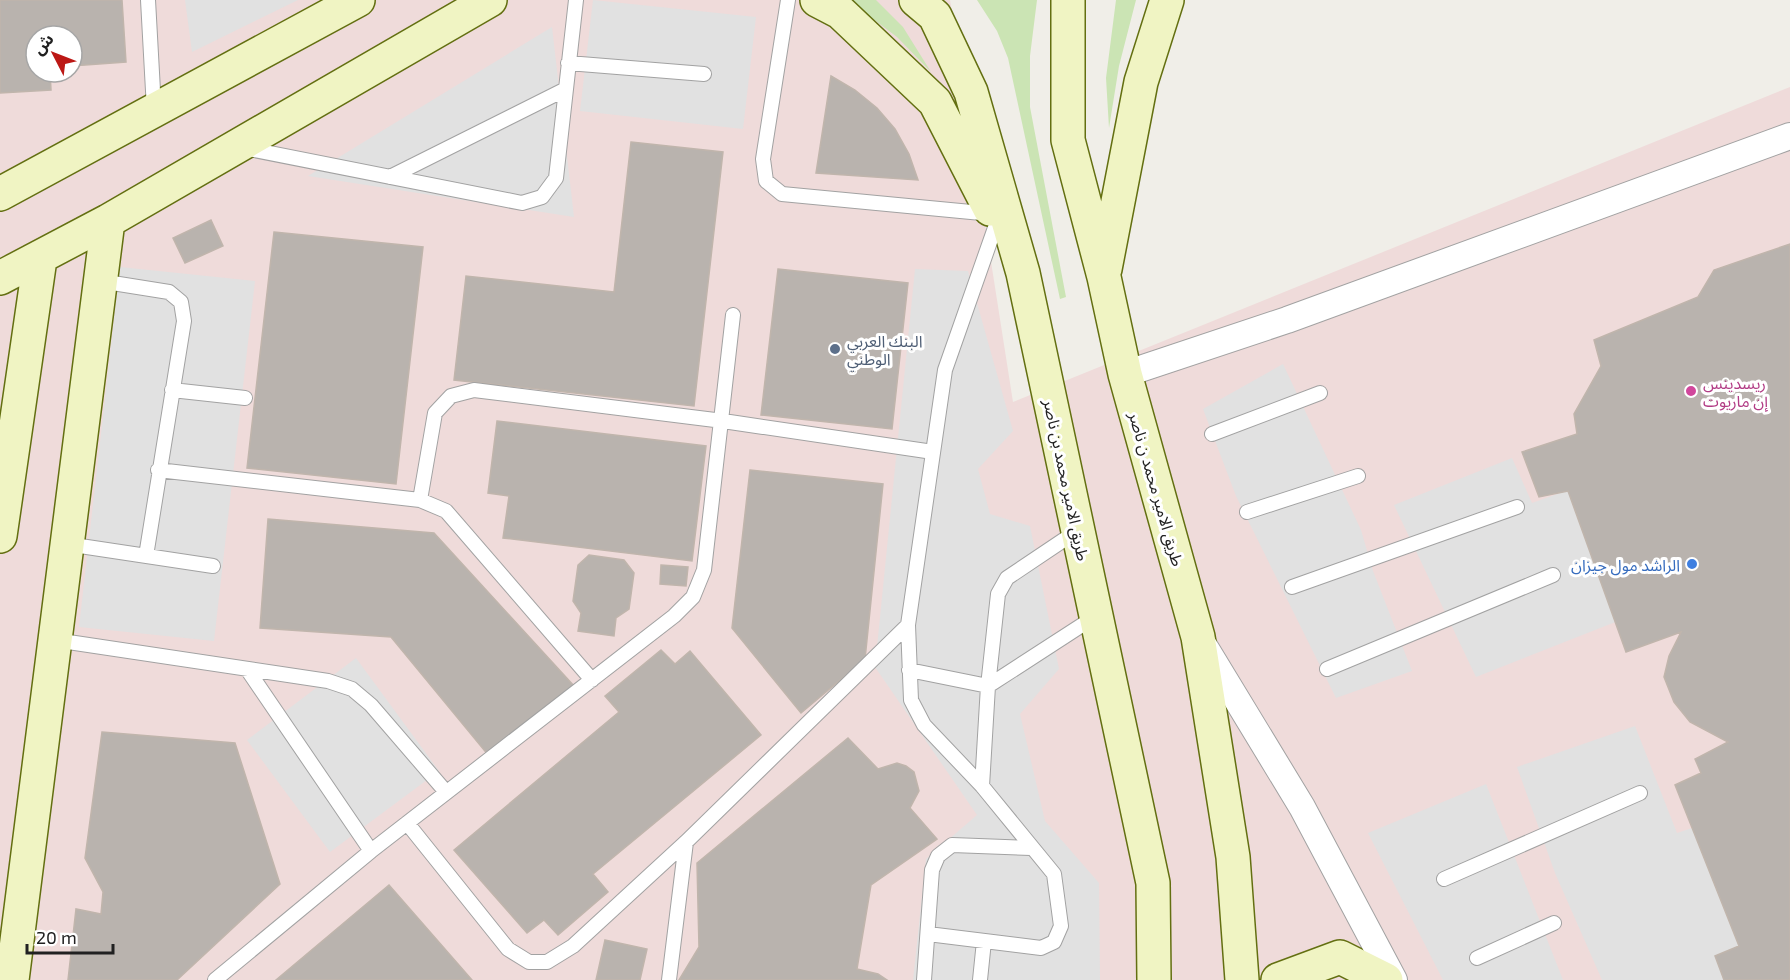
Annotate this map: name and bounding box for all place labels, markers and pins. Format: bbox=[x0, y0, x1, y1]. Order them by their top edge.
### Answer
place label: البنك العربي الوطني bbox=[847, 331, 923, 371]
marker: البنك العربي الوطني bbox=[828, 342, 842, 356]
place label: ريسدينس إن ماريوت bbox=[1703, 373, 1769, 412]
marker: ريسدينس إن ماريوت bbox=[1684, 384, 1698, 398]
place label: الراشد مول جيزان bbox=[1571, 555, 1680, 576]
marker: الراشد مول جيزان bbox=[1685, 557, 1699, 571]

